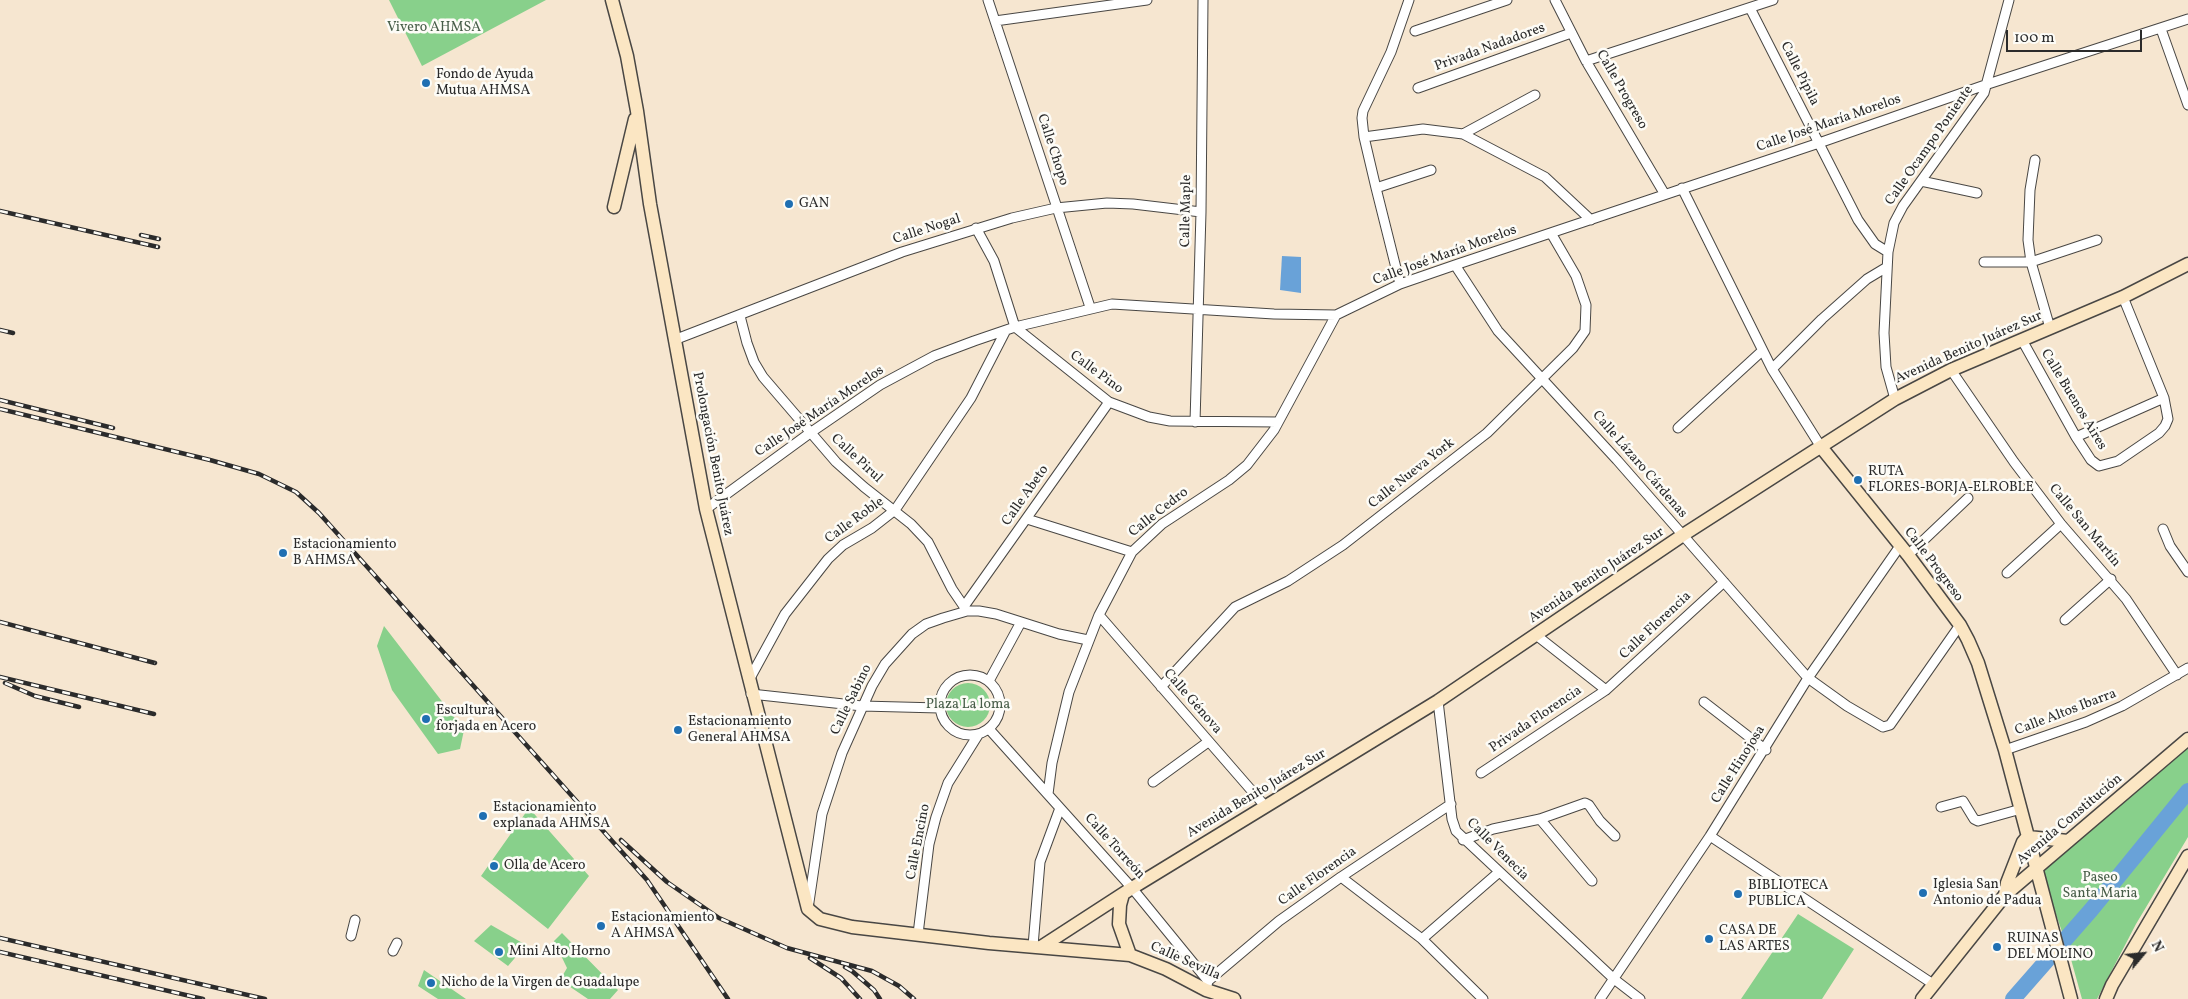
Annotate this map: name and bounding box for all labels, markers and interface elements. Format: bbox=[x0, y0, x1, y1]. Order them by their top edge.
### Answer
park label: Vivero AHMSA bbox=[387, 20, 481, 36]
street label: Privada Nadadores bbox=[1432, 20, 1548, 76]
scale bar bbox=[2008, 20, 2144, 52]
text: 100 m bbox=[2014, 28, 2054, 49]
street label: Calle Pípila bbox=[1776, 39, 1822, 109]
street label: Calle Progreso bbox=[1592, 47, 1650, 133]
place label: Fondo de Ayuda Mutua AHMSA bbox=[436, 67, 534, 100]
marker: Fondo de Ayuda Mutua AHMSA bbox=[420, 77, 432, 89]
street label: Calle Ocampo Poniente bbox=[1882, 83, 1978, 209]
street label: Calle José María Morelos bbox=[1755, 91, 1903, 157]
street label: Calle Chopo bbox=[1033, 112, 1071, 188]
street label: Calle Maple bbox=[1178, 175, 1196, 247]
place label: GAN bbox=[799, 196, 829, 212]
marker: GAN bbox=[783, 198, 795, 210]
street label: Calle Nogal bbox=[891, 211, 963, 249]
street label: Calle José María Morelos bbox=[1371, 222, 1519, 290]
street label: Avenida Benito Juárez Sur bbox=[1893, 308, 2045, 388]
street label: Calle Buenos Aires bbox=[2036, 347, 2110, 453]
street label: Calle Pino bbox=[1066, 348, 1126, 398]
street label: Calle José María Morelos bbox=[752, 363, 888, 461]
street label: Prolongación Benito Juárez bbox=[688, 371, 736, 537]
street label: Calle Lázaro Cárdenas bbox=[1588, 408, 1690, 522]
street label: Calle Pirul bbox=[827, 431, 885, 487]
street label: Calle Nueva York bbox=[1366, 435, 1458, 513]
street label: Calle Abeto bbox=[999, 462, 1053, 530]
place label: RUTA FLORES-BORJA-ELROBLE bbox=[1868, 464, 2034, 497]
marker: RUTA FLORES-BORJA-ELROBLE bbox=[1852, 474, 1864, 486]
street label: Calle San Martín bbox=[2044, 481, 2124, 571]
street label: Calle Cedro bbox=[1126, 485, 1192, 541]
street label: Calle Roble bbox=[822, 494, 888, 548]
street label: Avenida Benito Juárez Sur bbox=[1526, 524, 1668, 628]
street label: Calle Progreso bbox=[1900, 525, 1966, 605]
place label: Estacionamiento B AHMSA bbox=[293, 537, 396, 570]
marker: Estacionamiento B AHMSA bbox=[277, 547, 289, 559]
street label: Calle Florencia bbox=[1617, 589, 1695, 663]
street label: Calle Sabino bbox=[828, 662, 876, 738]
street label: Calle Génova bbox=[1159, 666, 1225, 738]
street label: Privada Florencia bbox=[1487, 683, 1585, 757]
street label: Calle Altos Ibarra bbox=[2013, 686, 2119, 740]
park label: Plaza La loma bbox=[926, 697, 1010, 713]
place label: Escultura forjada en Acero bbox=[436, 703, 536, 736]
marker: Escultura forjada en Acero bbox=[420, 713, 432, 725]
place label: Estacionamiento General AHMSA bbox=[688, 714, 791, 746]
street label: Calle Hinojosa bbox=[1708, 723, 1770, 807]
marker: Estacionamiento General AHMSA bbox=[672, 724, 684, 736]
street label: Avenida Benito Juárez Sur bbox=[1184, 746, 1330, 842]
street label: Avenida Constitución bbox=[2014, 771, 2126, 869]
place label: Estacionamiento explanada AHMSA bbox=[493, 800, 610, 832]
street label: Calle Encino bbox=[903, 803, 935, 881]
marker: Estacionamiento explanada AHMSA bbox=[477, 810, 489, 822]
street label: Calle Torreón bbox=[1080, 811, 1148, 883]
street label: Calle Venecia bbox=[1462, 815, 1532, 885]
street label: Calle Florencia bbox=[1276, 844, 1360, 910]
place label: Olla de Acero bbox=[504, 858, 585, 874]
marker: Olla de Acero bbox=[488, 860, 500, 872]
park label: Paseo Santa Maria bbox=[2063, 870, 2137, 902]
place label: Iglesia San Antonio de Padua bbox=[1933, 877, 2041, 910]
place label: BIBLIOTECA PUBLICA bbox=[1748, 878, 1828, 910]
marker: Iglesia San Antonio de Padua bbox=[1917, 887, 1929, 899]
marker: BIBLIOTECA PUBLICA bbox=[1732, 888, 1744, 900]
place label: Estacionamiento A AHMSA bbox=[611, 910, 714, 942]
marker: Estacionamiento A AHMSA bbox=[595, 920, 607, 932]
place label: CASA DE LAS ARTES bbox=[1719, 923, 1790, 956]
north arrow bbox=[2118, 929, 2168, 979]
place label: RUINAS DEL MOLINO bbox=[2007, 931, 2093, 964]
marker: CASA DE LAS ARTES bbox=[1703, 933, 1715, 945]
text: N bbox=[2146, 938, 2167, 956]
street label: Calle Sevilla bbox=[1147, 939, 1223, 985]
marker: RUINAS DEL MOLINO bbox=[1991, 941, 2003, 953]
place label: Mini Alto Horno bbox=[509, 944, 610, 960]
marker: Mini Alto Horno bbox=[493, 946, 505, 958]
place label: Nicho de la Virgen de Guadalupe bbox=[441, 975, 639, 991]
marker: Nicho de la Virgen de Guadalupe bbox=[425, 977, 437, 989]

